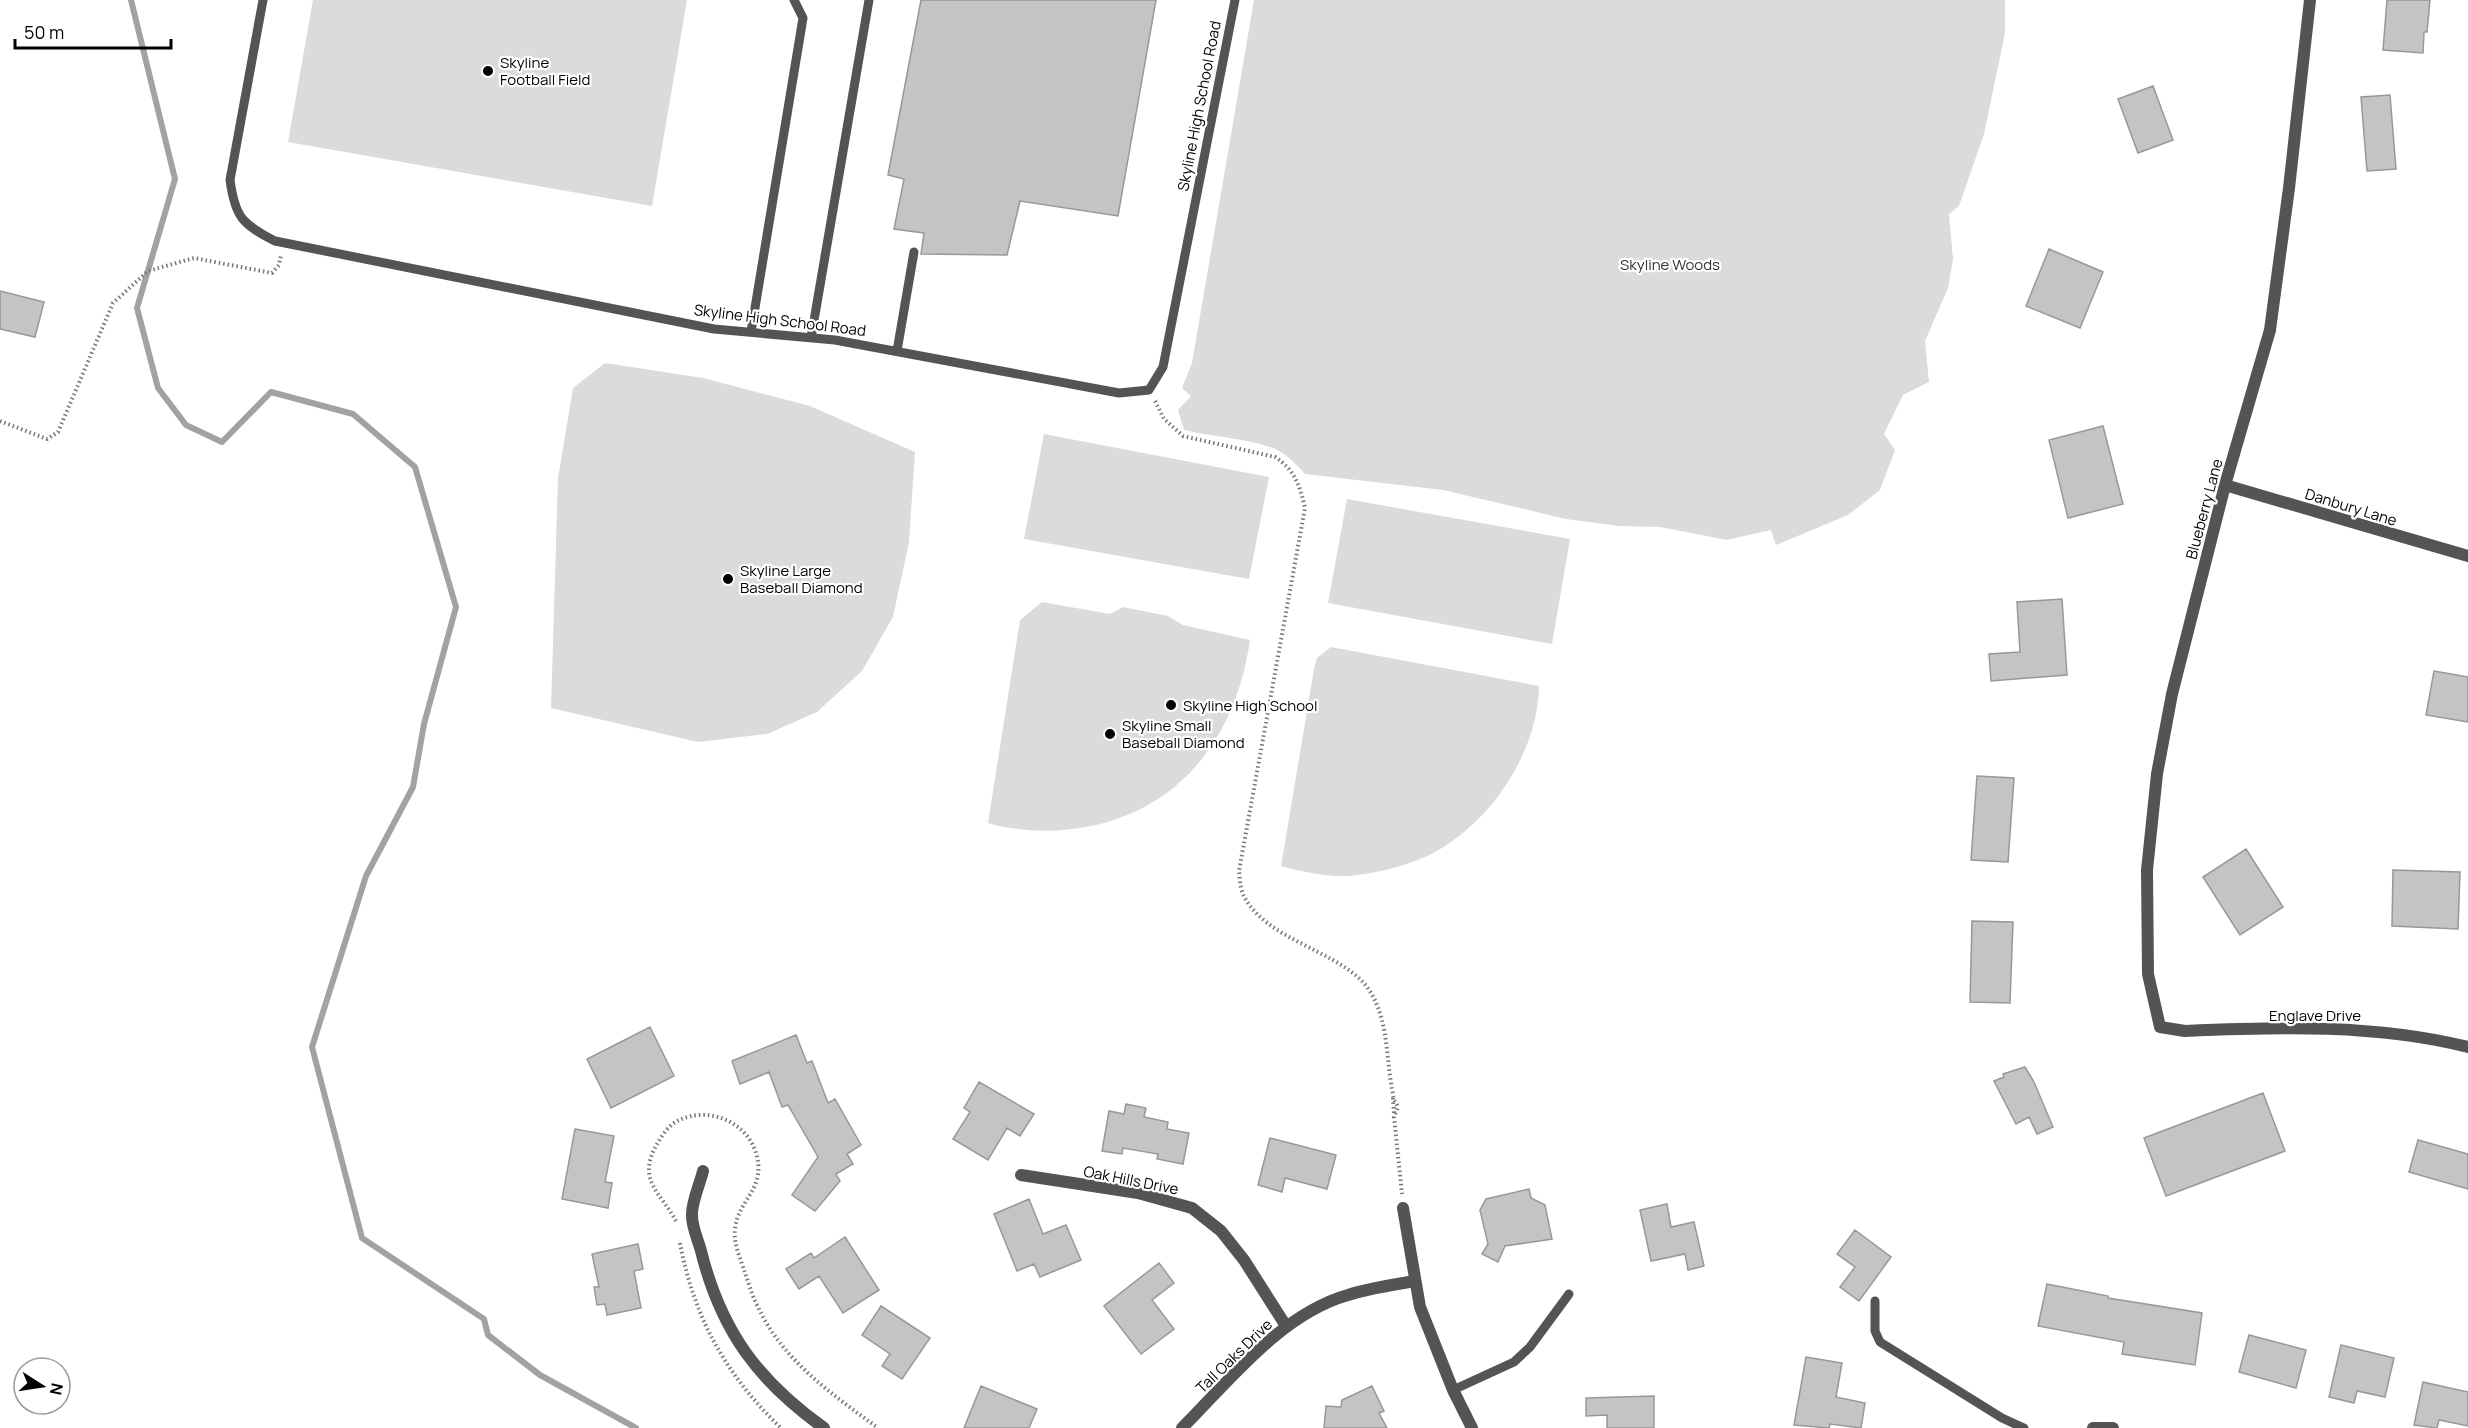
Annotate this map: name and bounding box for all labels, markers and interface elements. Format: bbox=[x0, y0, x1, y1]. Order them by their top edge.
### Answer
scale bar bbox=[15, 12, 171, 50]
street label: Skyline High School Road bbox=[1172, 19, 1226, 193]
text: 50 m bbox=[24, 20, 64, 44]
place label: Skyline Football Field bbox=[500, 52, 591, 90]
marker: Skyline Football Field bbox=[481, 64, 495, 78]
park label: Skyline Woods bbox=[1620, 254, 1720, 275]
street label: Skyline High School Road bbox=[693, 299, 867, 341]
street label: Blueberry Lane bbox=[2180, 456, 2228, 562]
street label: Danbury Lane bbox=[2303, 483, 2400, 531]
place label: Skyline Large Baseball Diamond bbox=[740, 560, 863, 598]
marker: Skyline Large Baseball Diamond bbox=[721, 572, 735, 586]
place label: Skyline High School bbox=[1183, 695, 1318, 716]
marker: Skyline High School bbox=[1164, 698, 1178, 712]
place label: Skyline Small Baseball Diamond bbox=[1122, 715, 1245, 753]
marker: Skyline Small Baseball Diamond bbox=[1103, 727, 1117, 741]
street label: Englave Drive bbox=[2269, 1005, 2361, 1026]
street label: Oak Hills Drive bbox=[1082, 1160, 1181, 1200]
street label: Tall Oaks Drive bbox=[1191, 1314, 1277, 1398]
north arrow bbox=[12, 1356, 72, 1416]
text: N bbox=[45, 1381, 69, 1397]

